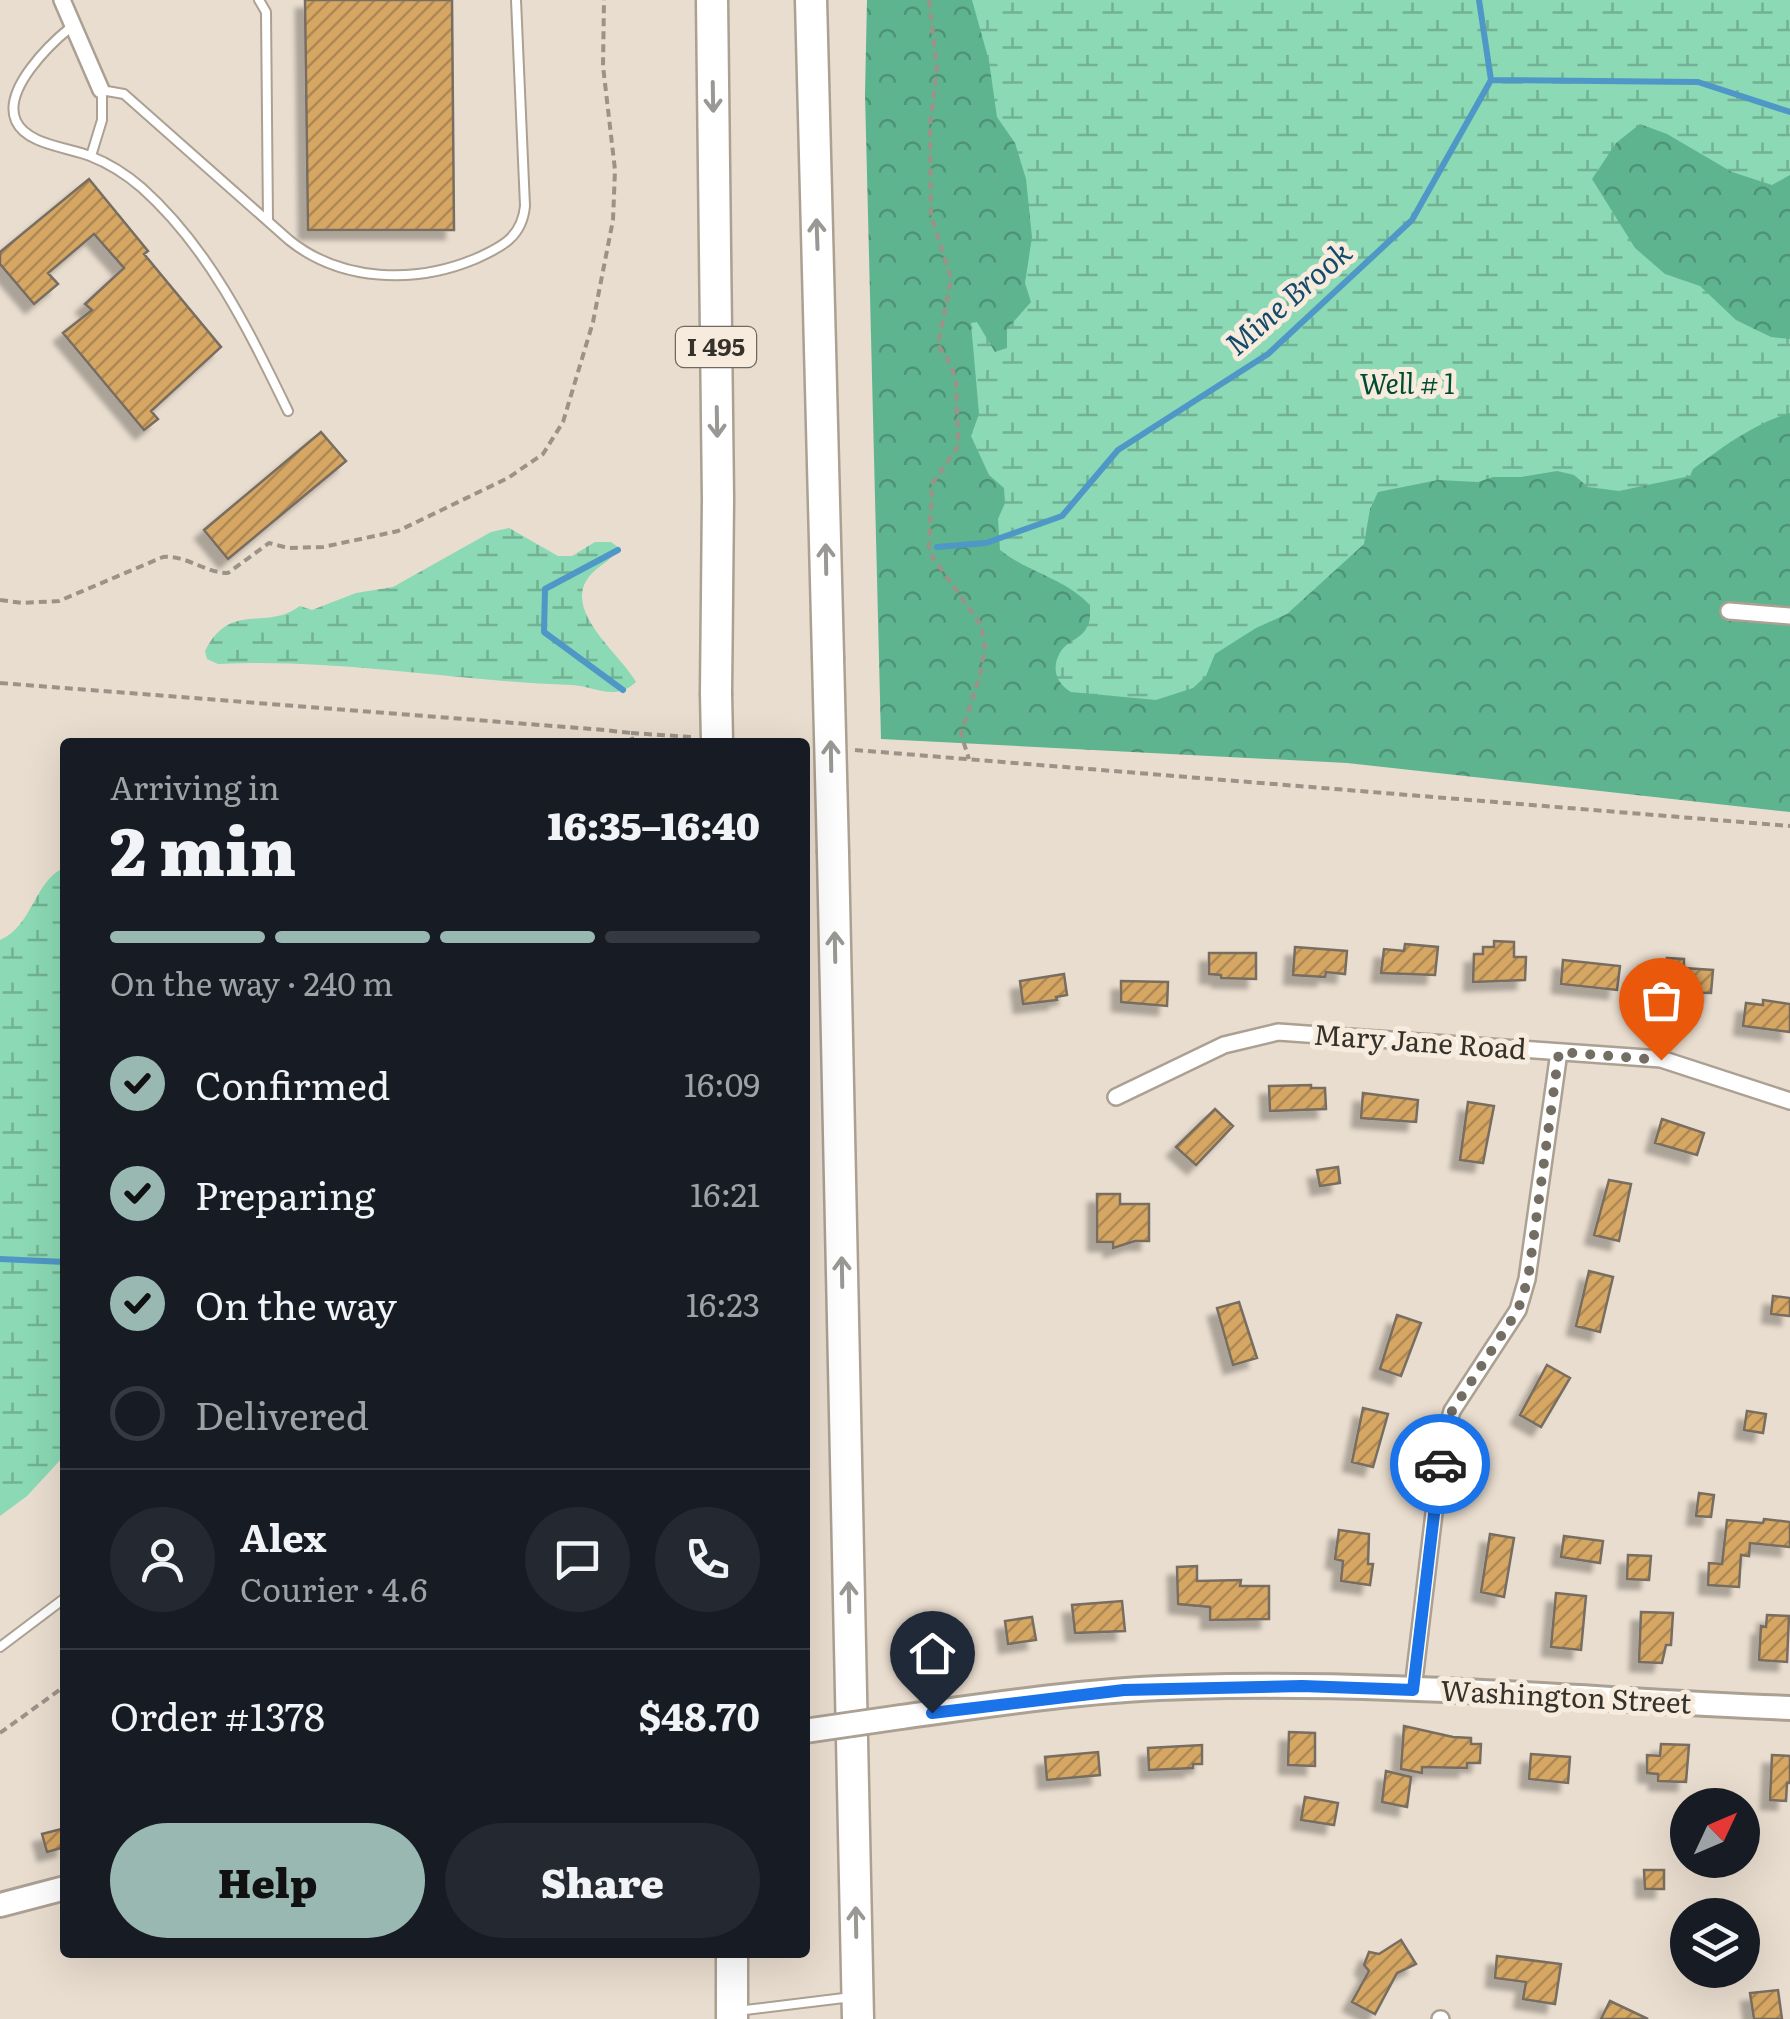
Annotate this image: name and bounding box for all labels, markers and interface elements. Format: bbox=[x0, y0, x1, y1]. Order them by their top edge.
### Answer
one-way arrow bbox=[703, 81, 722, 113]
one-way arrow bbox=[807, 219, 826, 251]
water label: Mine Brook bbox=[1214, 229, 1360, 364]
road number: I 495 bbox=[676, 327, 756, 367]
park label: Well # 1 bbox=[1359, 361, 1455, 403]
one-way arrow bbox=[708, 406, 726, 438]
one-way arrow bbox=[817, 544, 836, 576]
one-way arrow bbox=[821, 740, 840, 772]
text: Arriving in bbox=[110, 762, 280, 810]
text: 16:35–16:40 bbox=[548, 795, 760, 852]
text: 2 min bbox=[110, 799, 296, 896]
one-way arrow bbox=[825, 931, 844, 963]
text: On the way · 240 m bbox=[110, 958, 393, 1006]
pin bbox=[1619, 958, 1704, 1061]
icon: bag bbox=[1634, 973, 1689, 1028]
street label: Mary Jane Road bbox=[1312, 1012, 1528, 1068]
text: Confirmed bbox=[195, 1055, 390, 1112]
icon: check bbox=[110, 1056, 165, 1111]
text: 16:09 bbox=[684, 1059, 760, 1107]
text: Preparing bbox=[195, 1165, 375, 1222]
icon: check bbox=[110, 1166, 165, 1221]
text: 16:21 bbox=[690, 1169, 760, 1217]
one-way arrow bbox=[832, 1256, 851, 1288]
text: On the way bbox=[195, 1275, 397, 1332]
icon: check bbox=[110, 1276, 165, 1331]
text: 16:23 bbox=[686, 1279, 760, 1327]
text: Delivered bbox=[195, 1385, 369, 1442]
courier bbox=[1390, 1414, 1490, 1514]
icon: car bbox=[1413, 1437, 1468, 1492]
button: person bbox=[110, 1507, 215, 1612]
text: Alex bbox=[240, 1507, 326, 1564]
button: chat bbox=[525, 1507, 630, 1612]
button: phone bbox=[655, 1507, 760, 1612]
text: Courier · 4.6 bbox=[240, 1564, 427, 1612]
one-way arrow bbox=[839, 1581, 858, 1613]
pin bbox=[890, 1611, 975, 1714]
icon: home bbox=[905, 1626, 960, 1681]
street label: Washington Street bbox=[1440, 1667, 1693, 1723]
text: Order #1378 bbox=[110, 1686, 325, 1743]
text: $48.70 bbox=[638, 1686, 760, 1743]
north arrow bbox=[1670, 1788, 1760, 1878]
map controls bbox=[1670, 1788, 1760, 1988]
button: Help bbox=[110, 1823, 425, 1938]
button: Share bbox=[445, 1823, 760, 1938]
button: layers bbox=[1670, 1898, 1760, 1988]
one-way arrow bbox=[846, 1906, 865, 1938]

